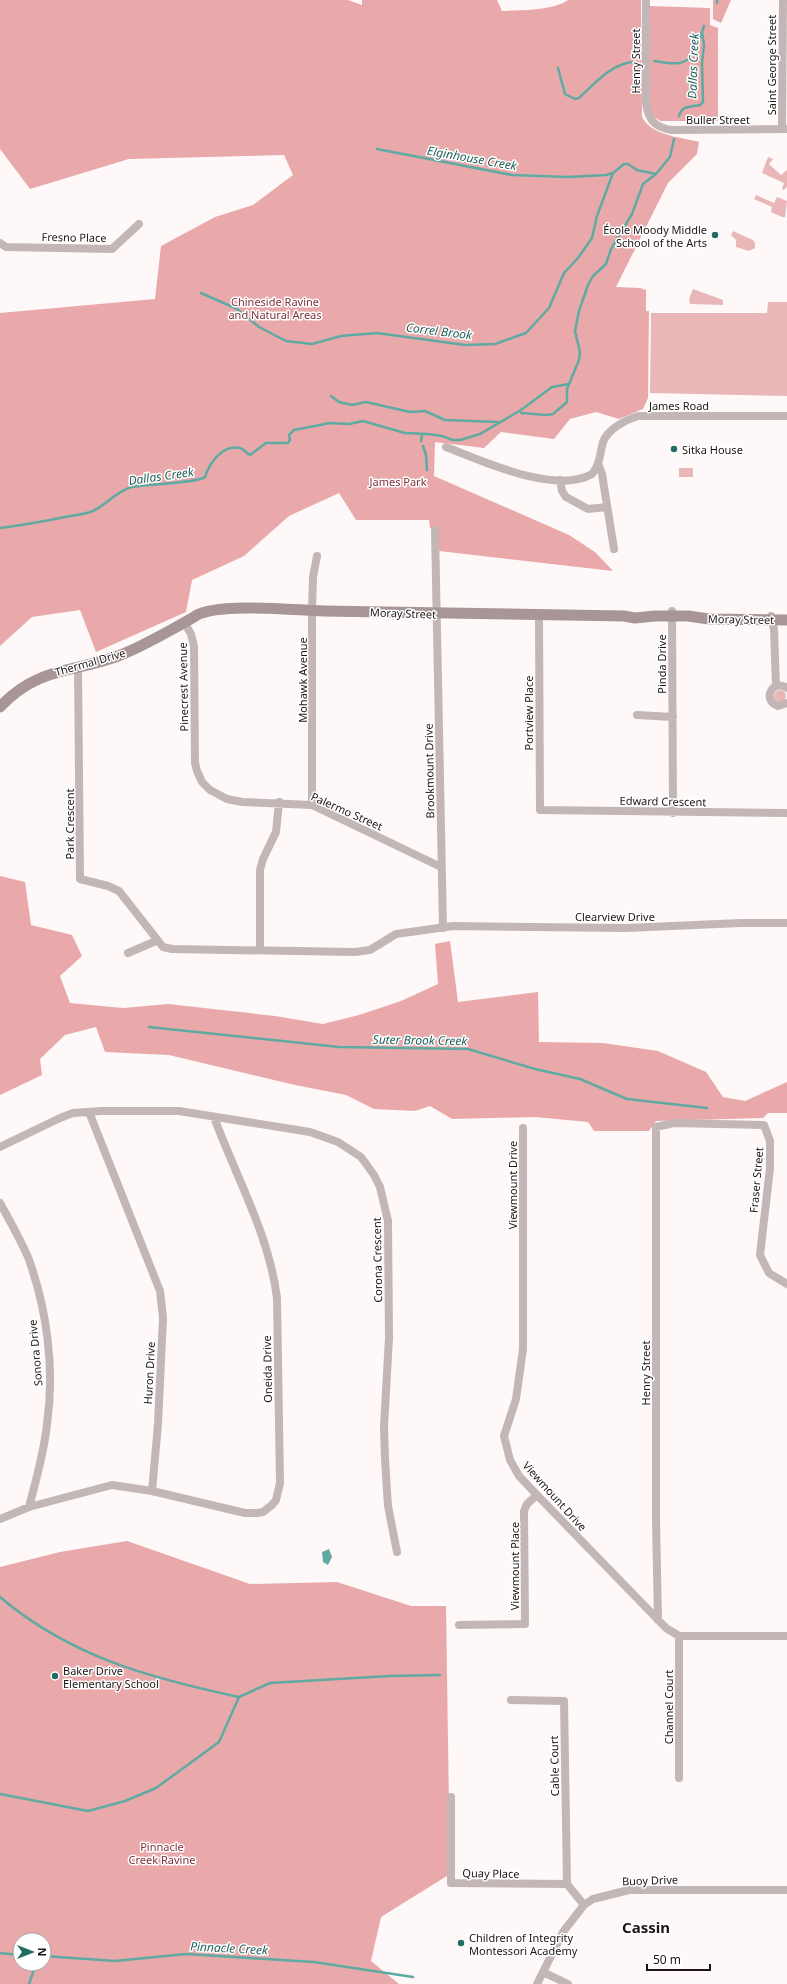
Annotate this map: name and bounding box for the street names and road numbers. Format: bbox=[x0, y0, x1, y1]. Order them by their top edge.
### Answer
street label: Saint George Street bbox=[764, 15, 779, 115]
street label: Henry Street bbox=[628, 29, 643, 93]
street label: Buller Street bbox=[686, 112, 750, 127]
street label: Fresno Place bbox=[41, 229, 107, 245]
street label: James Road bbox=[648, 398, 709, 413]
street label: Moray Street bbox=[370, 604, 436, 622]
street label: Moray Street bbox=[708, 611, 774, 627]
street label: Pinda Drive bbox=[654, 634, 669, 694]
street label: Mohawk Avenue bbox=[295, 637, 310, 723]
street label: Pinecrest Avenue bbox=[175, 642, 191, 732]
street label: Thermal Drive bbox=[53, 645, 127, 679]
street label: Portview Place bbox=[521, 676, 536, 750]
street label: Brookmount Drive bbox=[421, 723, 437, 819]
street label: Park Crescent bbox=[62, 788, 77, 860]
street label: Palermo Street bbox=[309, 789, 385, 834]
street label: Edward Crescent bbox=[620, 793, 706, 809]
street label: Clearview Drive bbox=[575, 909, 655, 924]
street label: Viewmount Drive bbox=[505, 1141, 520, 1229]
street label: Fraser Street bbox=[746, 1147, 766, 1213]
street label: Corona Crescent bbox=[369, 1217, 385, 1303]
street label: Sonora Drive bbox=[25, 1319, 45, 1387]
street label: Oneida Drive bbox=[259, 1335, 275, 1403]
street label: Huron Drive bbox=[140, 1341, 158, 1405]
street label: Henry Street bbox=[638, 1341, 653, 1405]
street label: Viewmount Drive bbox=[520, 1458, 590, 1534]
street label: Viewmount Place bbox=[507, 1522, 522, 1610]
street label: Channel Court bbox=[661, 1670, 676, 1744]
street label: Cable Court bbox=[546, 1735, 562, 1796]
street label: Quay Place bbox=[462, 1865, 520, 1881]
street label: Buoy Drive bbox=[622, 1872, 678, 1888]

